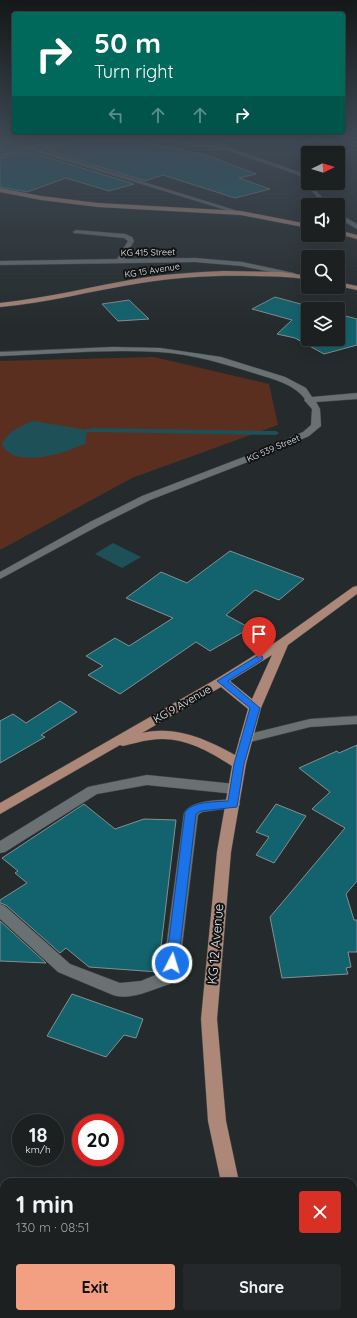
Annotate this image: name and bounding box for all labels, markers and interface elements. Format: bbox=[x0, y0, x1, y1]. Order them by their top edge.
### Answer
text: 50 m bbox=[94, 25, 161, 60]
icon: right bbox=[28, 28, 80, 80]
text: Turn right bbox=[94, 60, 174, 83]
icon: left bbox=[105, 104, 127, 126]
icon: ahead bbox=[147, 104, 169, 126]
icon: ahead bbox=[189, 104, 211, 126]
icon: right bbox=[231, 104, 253, 126]
north arrow bbox=[301, 146, 345, 190]
map controls bbox=[301, 146, 345, 346]
button: sound bbox=[301, 198, 345, 242]
street label: KG 415 Street bbox=[121, 246, 175, 258]
button: search bbox=[301, 250, 345, 294]
street label: KG 15 Avenue bbox=[123, 260, 181, 280]
button: layers bbox=[301, 302, 345, 346]
street label: KG 539 Street bbox=[245, 432, 301, 464]
pin bbox=[242, 617, 276, 658]
icon: arrive bbox=[248, 623, 270, 645]
street label: KG 9 Avenue bbox=[151, 682, 213, 726]
street label: KG 12 Avenue bbox=[204, 903, 226, 985]
position arrow bbox=[151, 942, 193, 984]
speed limit sign: 20 bbox=[72, 1114, 124, 1166]
text: 18 bbox=[29, 1122, 47, 1147]
text: km/h bbox=[25, 1143, 51, 1156]
text: 1 min bbox=[16, 1189, 74, 1219]
button: close bbox=[299, 1191, 341, 1233]
text: 130 m · 08:51 bbox=[16, 1219, 89, 1235]
button: Exit bbox=[16, 1264, 175, 1310]
button: Share bbox=[183, 1264, 341, 1310]

